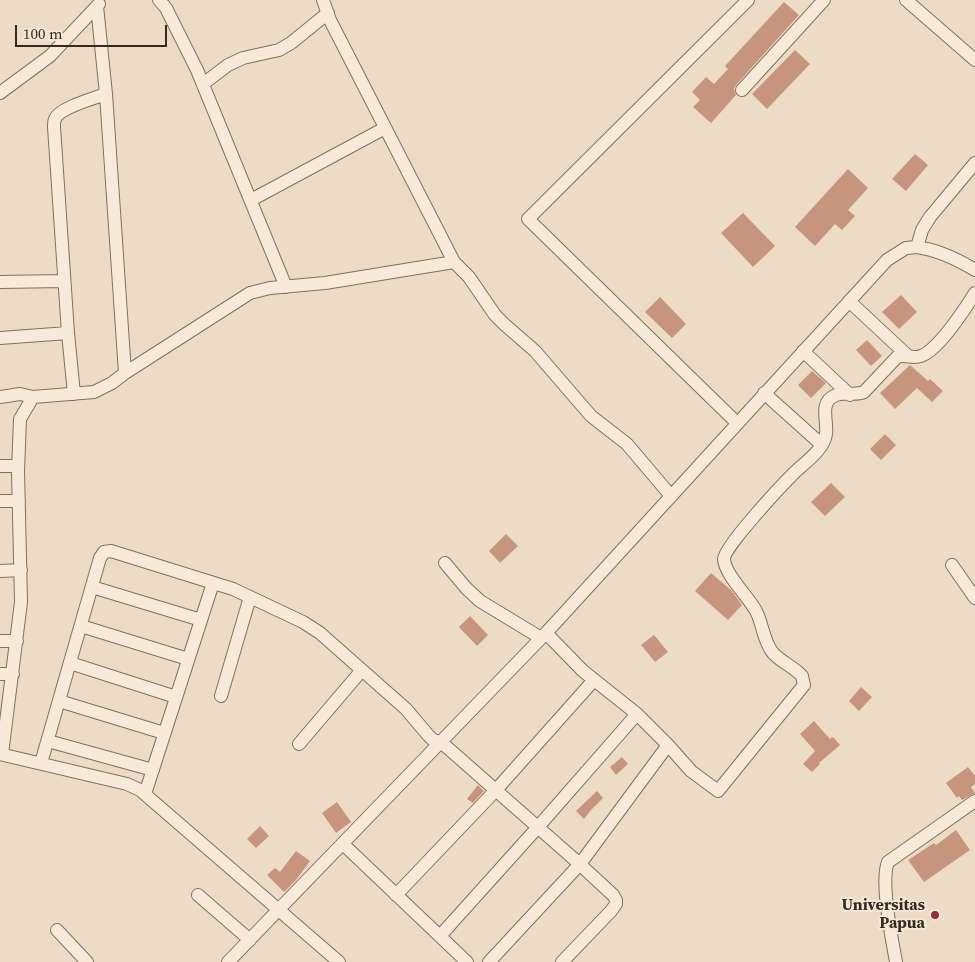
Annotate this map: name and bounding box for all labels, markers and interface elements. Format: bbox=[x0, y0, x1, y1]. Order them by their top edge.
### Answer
scale bar bbox=[18, 15, 170, 47]
text: 100 m bbox=[23, 23, 63, 44]
place label: Universitas Papua bbox=[842, 896, 925, 934]
marker: Universitas Papua bbox=[929, 909, 941, 921]

